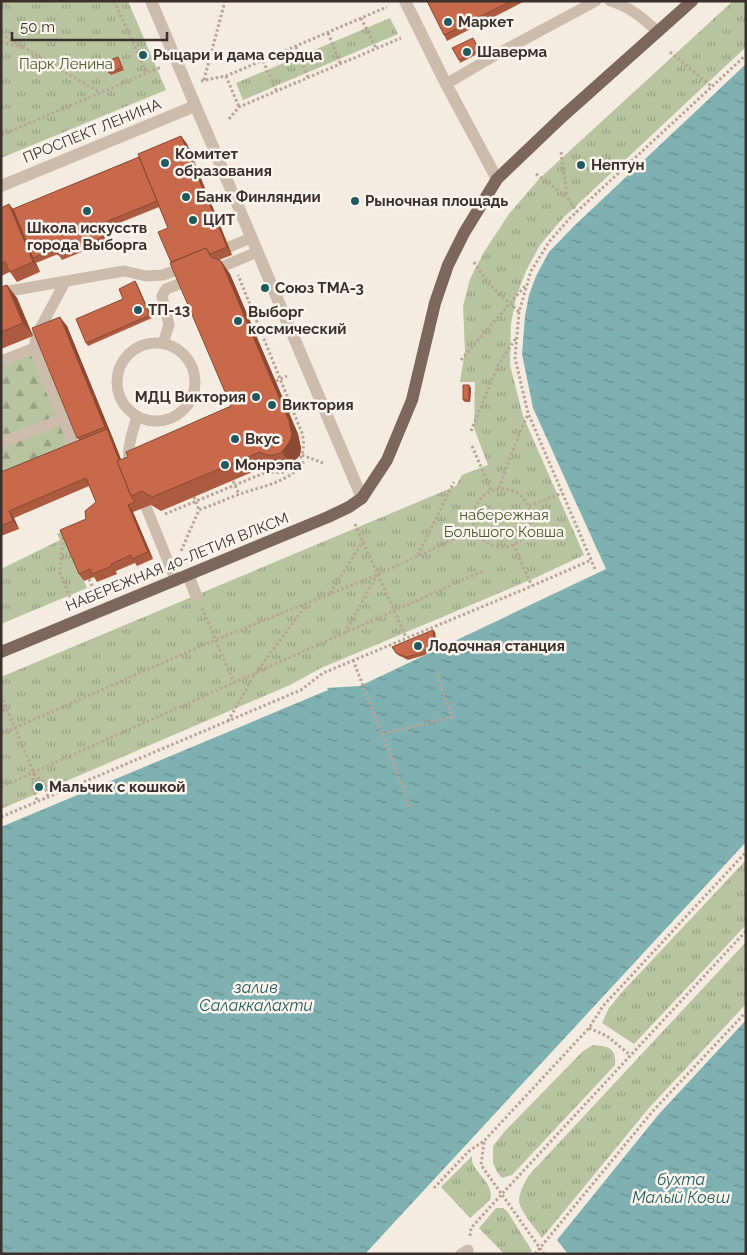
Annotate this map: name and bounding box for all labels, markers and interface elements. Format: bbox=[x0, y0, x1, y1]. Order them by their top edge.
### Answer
scale bar bbox=[12, 10, 168, 42]
place label: Маркет bbox=[458, 13, 514, 31]
marker: Маркет bbox=[442, 16, 454, 28]
text: 50 m bbox=[20, 18, 55, 36]
place label: Шаверма bbox=[477, 43, 547, 61]
place label: Рыцари и дама сердца bbox=[153, 46, 322, 64]
marker: Шаверма bbox=[461, 46, 473, 58]
marker: Рыцари и дама сердца bbox=[137, 49, 149, 61]
park label: Парк Ленина bbox=[19, 55, 113, 73]
street label: ПРОСПЕКТ ЛЕНИНА bbox=[20, 95, 164, 167]
place label: Комитет образования bbox=[175, 145, 272, 180]
place label: Нептун bbox=[591, 156, 645, 174]
marker: Комитет образования bbox=[159, 157, 171, 169]
marker: Нептун bbox=[575, 159, 587, 171]
place label: Банк Финляндии bbox=[196, 188, 321, 206]
marker: Банк Финляндии bbox=[180, 191, 192, 203]
place label: Рыночная площадь bbox=[365, 192, 508, 210]
marker: Рыночная площадь bbox=[349, 195, 361, 207]
marker: Школа искусств города Выборга bbox=[81, 205, 93, 217]
place label: ЦИТ bbox=[203, 211, 236, 229]
marker: ЦИТ bbox=[187, 214, 199, 226]
place label: Школа искусств города Выборга bbox=[27, 219, 148, 254]
place label: Союз ТМА-3 bbox=[275, 279, 364, 297]
marker: Союз ТМА-3 bbox=[259, 282, 271, 294]
place label: ТП-13 bbox=[148, 301, 190, 319]
place label: Выборг космический bbox=[248, 303, 346, 338]
marker: ТП-13 bbox=[132, 304, 144, 316]
marker: Выборг космический bbox=[232, 315, 244, 327]
place label: МДЦ Виктория bbox=[135, 388, 246, 406]
marker: МДЦ Виктория bbox=[250, 391, 262, 403]
place label: Виктория bbox=[282, 396, 354, 414]
marker: Виктория bbox=[266, 399, 278, 411]
place label: Вкус bbox=[245, 430, 281, 448]
marker: Вкус bbox=[229, 433, 241, 445]
place label: Монрэпа bbox=[235, 456, 302, 474]
marker: Монрэпа bbox=[219, 459, 231, 471]
park label: набережная Большого Ковша bbox=[444, 506, 564, 541]
street label: НАБЕРЕЖНАЯ 40-ЛЕТИЯ ВЛКСМ bbox=[63, 509, 291, 615]
place label: Лодочная станция bbox=[428, 637, 565, 655]
marker: Лодочная станция bbox=[412, 640, 424, 652]
place label: Мальчик с кошкой bbox=[49, 778, 186, 796]
marker: Мальчик с кошкой bbox=[33, 781, 45, 793]
water label: залив Салаккалахти bbox=[199, 978, 313, 1015]
water label: бухта Малый Ковш bbox=[632, 1170, 730, 1207]

